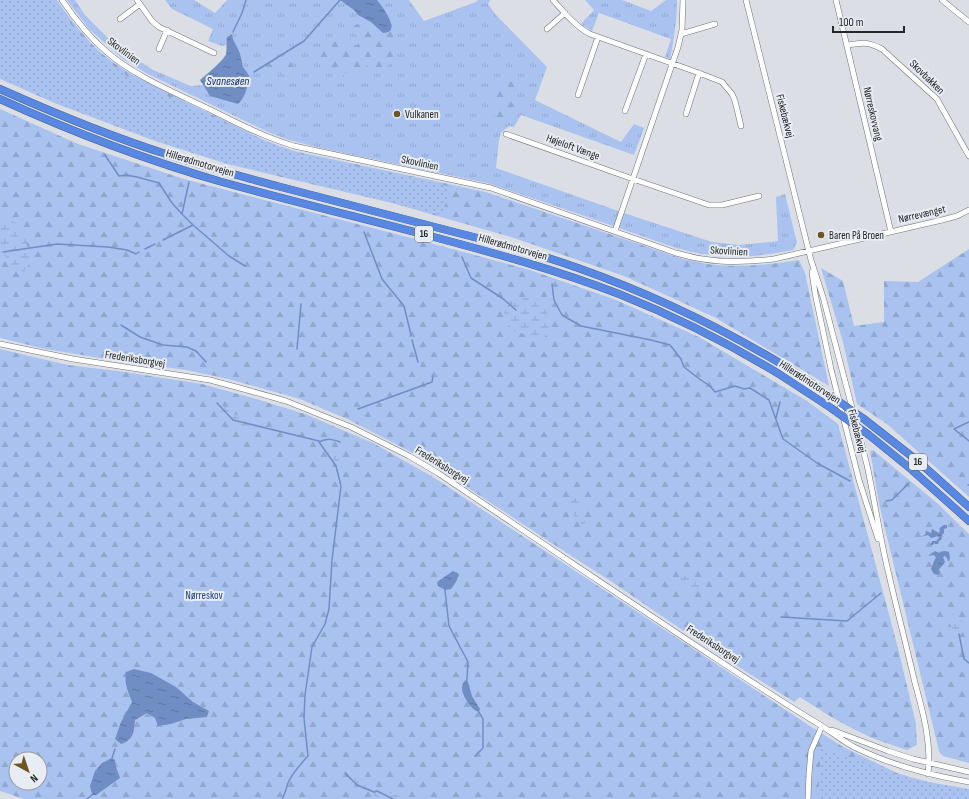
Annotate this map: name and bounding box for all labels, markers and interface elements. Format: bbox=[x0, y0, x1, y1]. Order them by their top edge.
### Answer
scale bar bbox=[833, 8, 904, 34]
text: 100 m bbox=[839, 15, 864, 30]
street label: Skovlinien bbox=[105, 34, 143, 68]
street label: Skovbakken bbox=[907, 57, 947, 97]
water label: Svanesøen bbox=[207, 74, 249, 89]
street label: Nørreskovvang bbox=[860, 86, 886, 143]
street label: Fiskebækvej bbox=[773, 93, 797, 139]
place label: Vulkanen bbox=[405, 108, 439, 121]
marker: Vulkanen bbox=[392, 109, 402, 119]
street label: Højeloft Vænge bbox=[544, 131, 602, 163]
street label: Hillerødmotorvejen bbox=[164, 146, 236, 180]
street label: Skovlinien bbox=[400, 153, 440, 173]
street label: Nørrevænget bbox=[897, 202, 948, 226]
road number: 16 bbox=[415, 226, 433, 242]
place label: Baren På Broen bbox=[829, 229, 884, 242]
marker: Baren På Broen bbox=[816, 230, 826, 240]
street label: Hillerødmotorvejen bbox=[477, 231, 549, 263]
street label: Skovlinien bbox=[710, 244, 748, 258]
street label: Frederiksborgvej bbox=[104, 348, 166, 370]
street label: Hillerødmotorvejen bbox=[777, 357, 843, 407]
street label: Fiskebækvej bbox=[845, 408, 869, 454]
street label: Frederiksborgvej bbox=[413, 443, 471, 487]
road number: 16 bbox=[909, 454, 927, 470]
park label: Nørreskov bbox=[185, 589, 223, 602]
street label: Frederiksborgvej bbox=[684, 622, 742, 666]
north arrow bbox=[8, 751, 48, 791]
text: N bbox=[28, 771, 41, 785]

